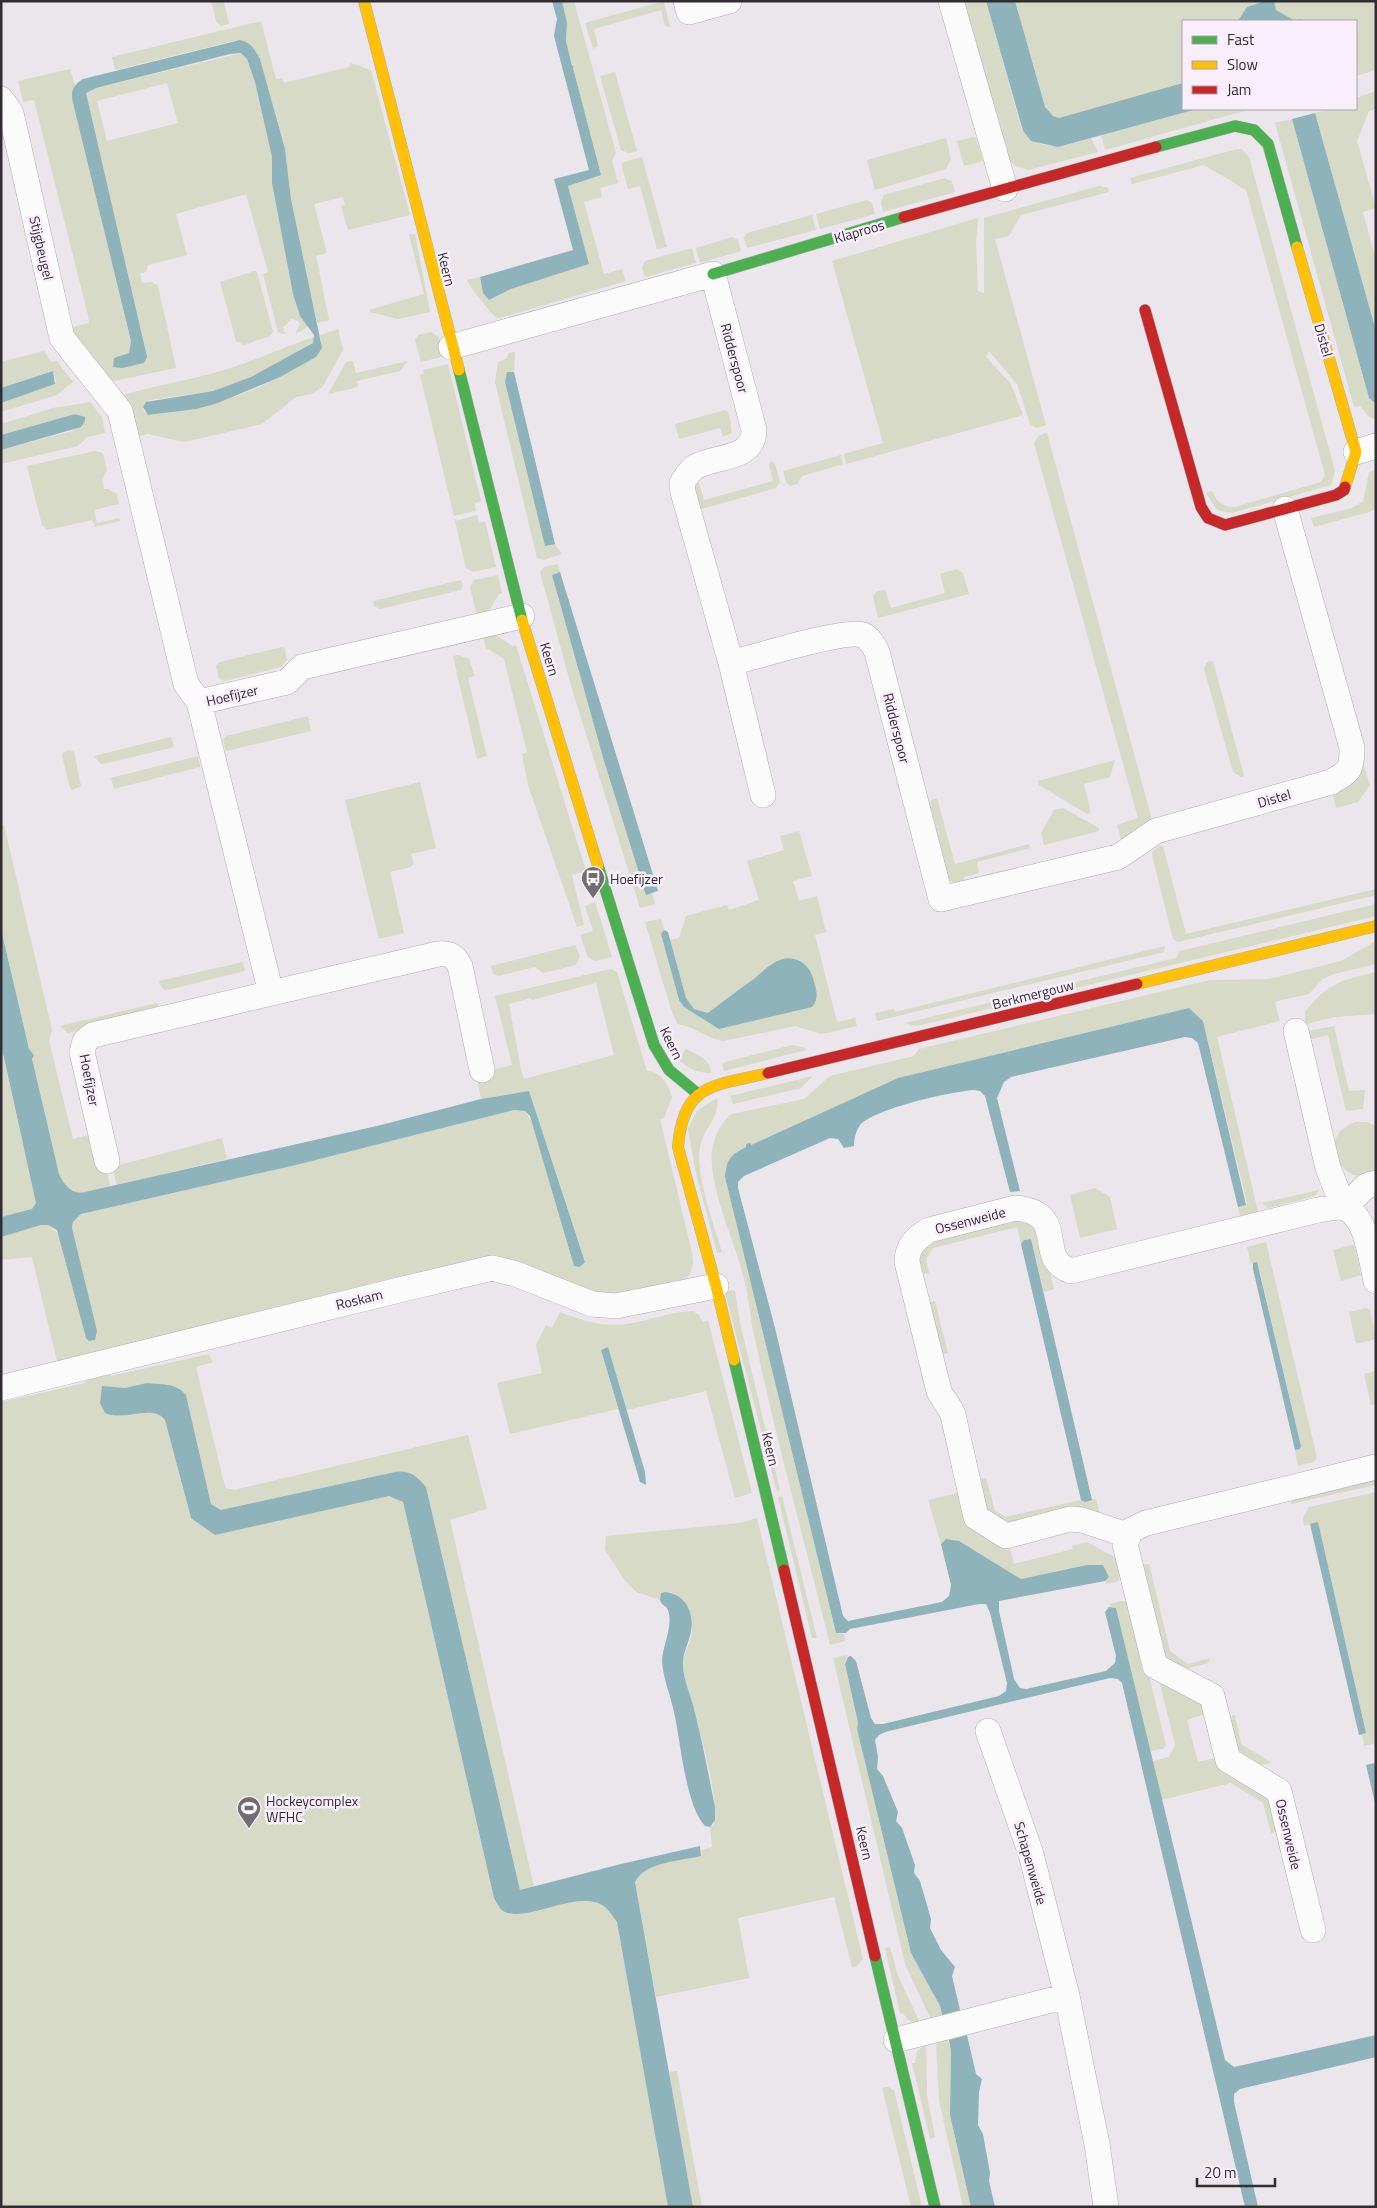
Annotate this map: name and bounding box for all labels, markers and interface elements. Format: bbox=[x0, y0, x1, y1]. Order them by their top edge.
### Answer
legend bbox=[1182, 20, 1357, 110]
text: Fast bbox=[1227, 28, 1255, 51]
text: Slow bbox=[1227, 53, 1258, 76]
text: Jam bbox=[1227, 78, 1251, 101]
street label: Stijgbeugel bbox=[24, 214, 60, 282]
street label: Klaproos bbox=[831, 214, 887, 248]
street label: Keern bbox=[433, 250, 461, 288]
street label: Ridderspoor bbox=[716, 321, 754, 396]
street label: Distel bbox=[1309, 321, 1339, 359]
street label: Keern bbox=[535, 640, 565, 678]
street label: Hoefijzer bbox=[204, 679, 260, 711]
street label: Ridderspoor bbox=[878, 691, 916, 766]
street label: Distel bbox=[1255, 783, 1293, 813]
bus stop icon: Hoefijzer bbox=[580, 865, 606, 899]
place label: Hoefijzer bbox=[610, 868, 663, 889]
street label: Berkmergouw bbox=[990, 974, 1076, 1014]
street label: Keern bbox=[655, 1023, 689, 1063]
street label: Hoefijzer bbox=[75, 1052, 105, 1108]
street label: Ossenweide bbox=[933, 1201, 1007, 1239]
street label: Roskam bbox=[333, 1283, 385, 1315]
street label: Keern bbox=[757, 1430, 785, 1468]
place label: Hockeycomplex WFHC bbox=[266, 1790, 359, 1827]
sports icon: Hockeycomplex WFHC bbox=[236, 1795, 262, 1829]
street label: Ossenweide bbox=[1271, 1797, 1307, 1871]
street label: Schapenweide bbox=[1009, 1819, 1053, 1907]
street label: Keern bbox=[851, 1824, 879, 1862]
scale bar bbox=[1197, 2156, 1274, 2188]
text: 20 m bbox=[1204, 2161, 1237, 2184]

